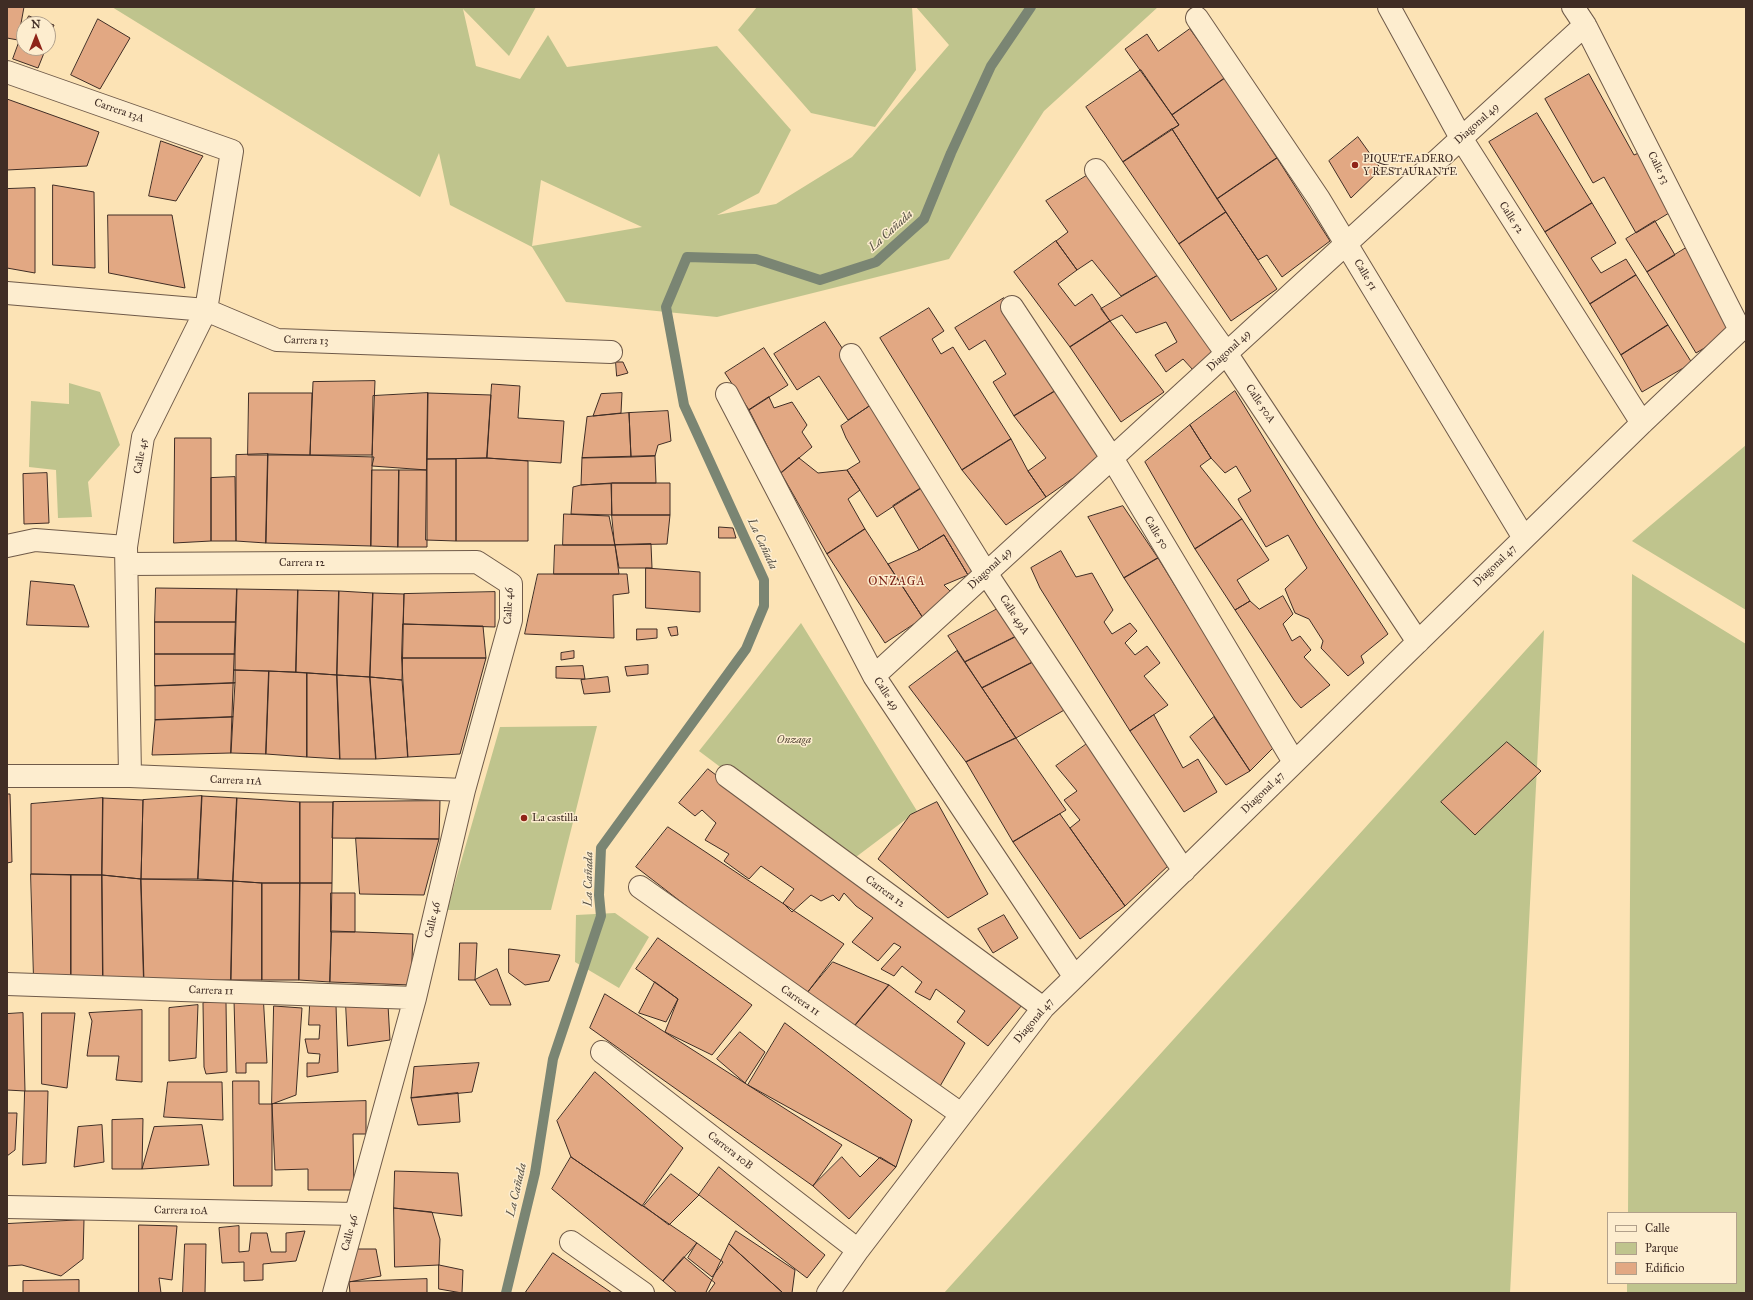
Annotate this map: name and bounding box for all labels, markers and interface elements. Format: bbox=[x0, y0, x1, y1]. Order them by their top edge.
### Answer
north arrow bbox=[16, 16, 56, 56]
text: N bbox=[31, 18, 41, 31]
street label: Carrera 13A bbox=[92, 96, 146, 126]
street label: Diagonal 49 bbox=[1452, 101, 1502, 147]
street label: Calle 53 bbox=[1644, 150, 1672, 186]
place label: PIQUETEADERO Y RESTAURANTE bbox=[1363, 152, 1457, 178]
marker: PIQUETEADERO Y RESTAURANTE bbox=[1350, 160, 1360, 170]
street label: Calle 52 bbox=[1496, 199, 1526, 237]
water label: La Cañada bbox=[866, 207, 916, 255]
street label: Calle 51 bbox=[1350, 257, 1380, 293]
street label: Diagonal 49 bbox=[1204, 327, 1254, 375]
street label: Carrera 13 bbox=[283, 334, 329, 348]
street label: Calle 50A bbox=[1242, 382, 1278, 426]
street label: Calle 45 bbox=[131, 437, 151, 475]
street label: Calle 50 bbox=[1141, 514, 1171, 552]
water label: La Cañada bbox=[744, 516, 780, 572]
street label: Diagonal 47 bbox=[1471, 542, 1519, 590]
street label: Diagonal 49 bbox=[965, 545, 1015, 593]
street label: Carrera 12 bbox=[279, 556, 325, 570]
district label: ONZAGA bbox=[868, 575, 926, 589]
street label: Calle 46 bbox=[502, 587, 516, 625]
street label: Calle 49A bbox=[996, 593, 1032, 637]
street label: Calle 49 bbox=[870, 675, 902, 713]
park label: Onzaga bbox=[777, 733, 811, 747]
street label: Diagonal 47 bbox=[1239, 769, 1287, 817]
street label: Carrera 11A bbox=[210, 773, 262, 789]
place label: La castilla bbox=[532, 811, 578, 825]
marker: La castilla bbox=[519, 813, 529, 823]
water label: La Cañada bbox=[581, 851, 597, 907]
street label: Carrera 12 bbox=[863, 873, 907, 911]
street label: Calle 46 bbox=[422, 901, 444, 939]
street label: Carrera 11 bbox=[778, 983, 822, 1019]
street label: Carrera 11 bbox=[188, 984, 234, 998]
street label: Diagonal 47 bbox=[1011, 996, 1057, 1046]
street label: Carrera 10B bbox=[705, 1129, 755, 1173]
water label: La Cañada bbox=[504, 1162, 530, 1218]
street label: Carrera 10A bbox=[154, 1204, 208, 1218]
legend bbox=[1607, 1212, 1737, 1284]
street label: Calle 46 bbox=[339, 1214, 361, 1252]
text: Calle bbox=[1645, 1221, 1670, 1235]
text: Parque bbox=[1645, 1241, 1678, 1255]
text: Edificio bbox=[1645, 1261, 1684, 1275]

